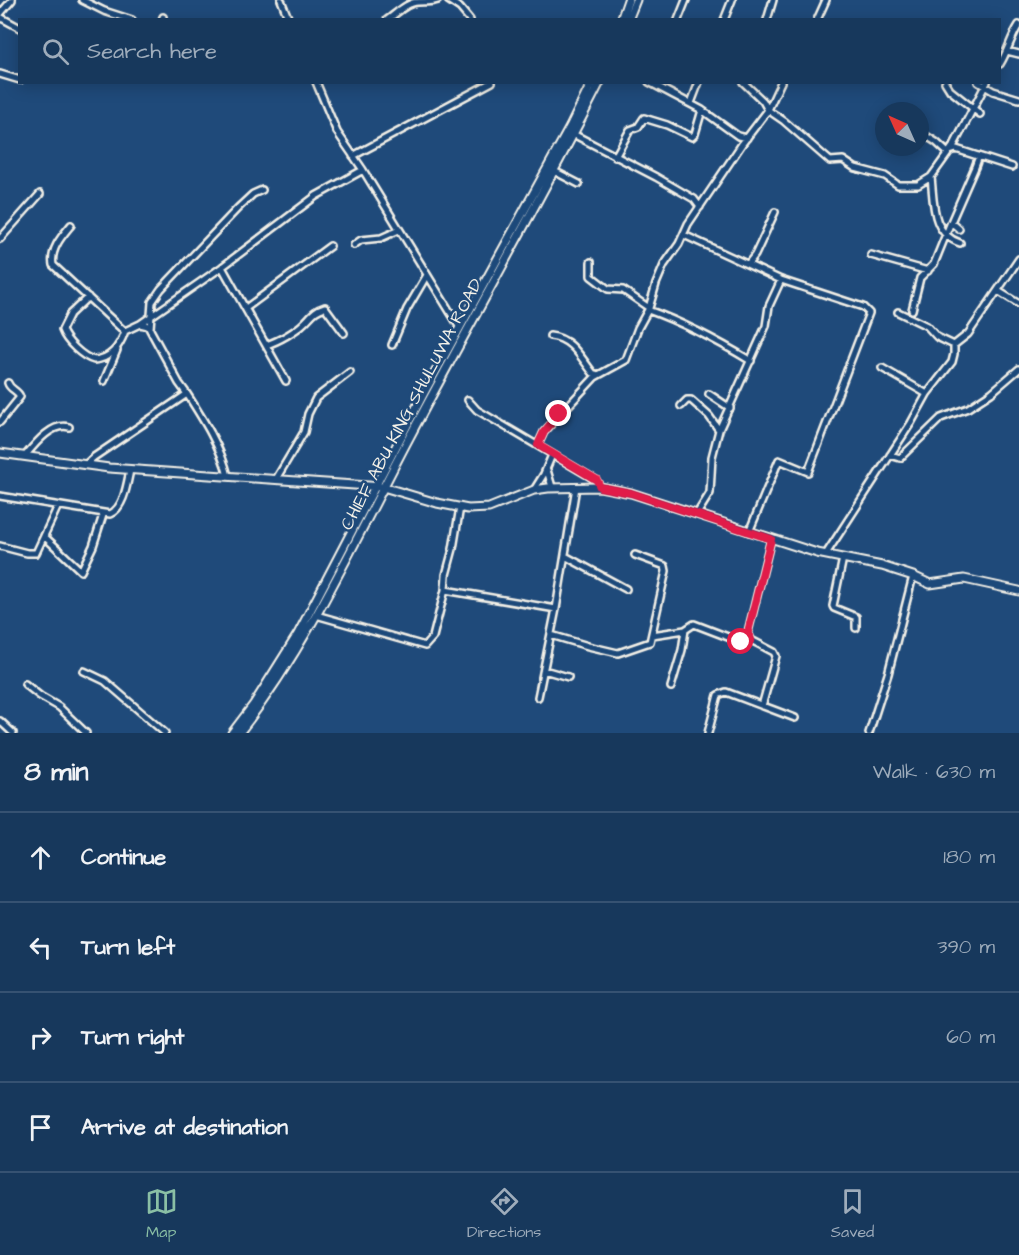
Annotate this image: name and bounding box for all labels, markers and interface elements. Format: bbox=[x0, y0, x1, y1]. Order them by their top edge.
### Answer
search box bbox=[18, 18, 1001, 84]
icon: search bbox=[39, 35, 72, 68]
text: Search here bbox=[87, 36, 217, 67]
north arrow bbox=[875, 102, 929, 156]
street label: CHIEF ABU KING SHULUWA ROAD bbox=[334, 274, 489, 535]
route end bbox=[545, 400, 571, 426]
route start bbox=[727, 628, 753, 654]
text: 8 min bbox=[24, 754, 88, 790]
text: Walk · 630 m bbox=[873, 758, 995, 786]
icon: ahead bbox=[24, 841, 57, 874]
text: Continue bbox=[81, 842, 166, 873]
text: 180 m bbox=[943, 843, 995, 871]
icon: left bbox=[24, 931, 57, 964]
text: Turn left bbox=[81, 932, 175, 963]
text: 390 m bbox=[937, 933, 995, 961]
icon: right bbox=[24, 1021, 57, 1054]
text: Turn right bbox=[81, 1022, 184, 1053]
text: 60 m bbox=[946, 1023, 995, 1051]
icon: arrive bbox=[24, 1111, 57, 1144]
text: Arrive at destination bbox=[81, 1112, 288, 1143]
tab: Map bbox=[145, 1185, 178, 1243]
tab: Directions bbox=[467, 1185, 541, 1243]
tab: Saved bbox=[831, 1185, 874, 1243]

